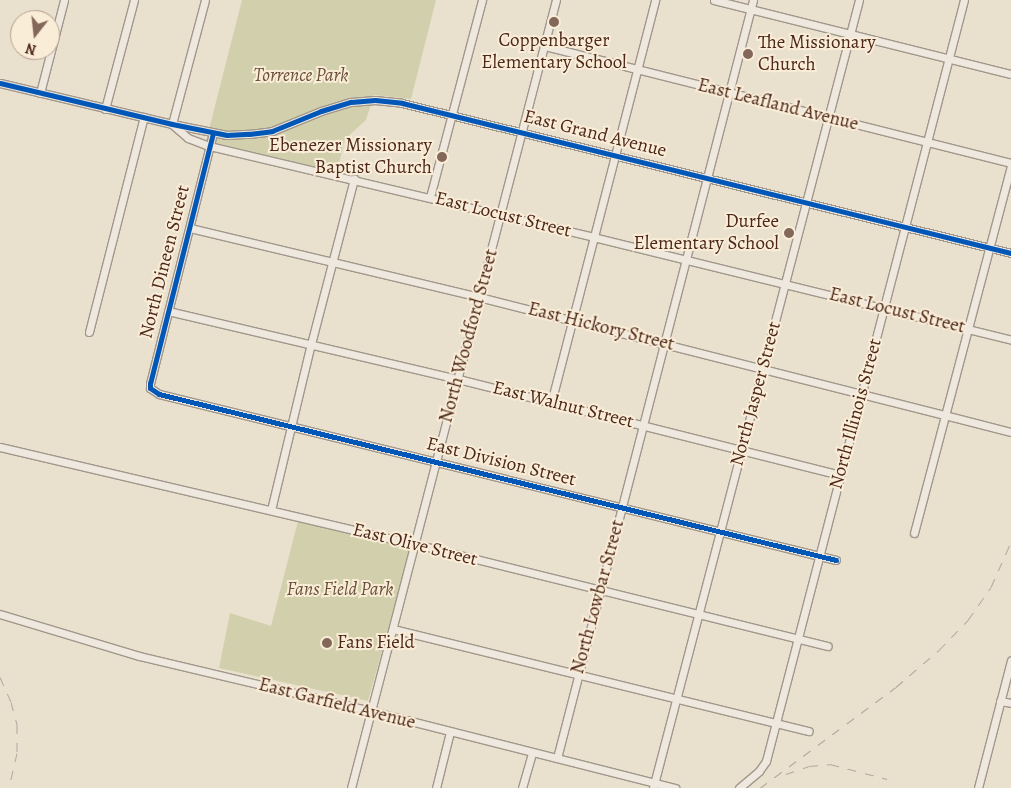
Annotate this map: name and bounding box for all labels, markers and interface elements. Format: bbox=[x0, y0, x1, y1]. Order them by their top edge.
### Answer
north arrow bbox=[10, 10, 60, 60]
marker: Coppenbarger Elementary School bbox=[548, 16, 560, 28]
place label: Coppenbarger Elementary School bbox=[481, 30, 627, 74]
place label: The Missionary Church bbox=[758, 32, 876, 76]
text: N bbox=[23, 38, 39, 59]
marker: The Missionary Church bbox=[742, 48, 754, 60]
park label: Torrence Park bbox=[254, 65, 348, 87]
street label: East Leafland Avenue bbox=[695, 74, 861, 136]
street label: East Grand Avenue bbox=[521, 105, 669, 163]
place label: Ebenezer Missionary Baptist Church bbox=[269, 135, 432, 179]
marker: Ebenezer Missionary Baptist Church bbox=[436, 151, 448, 163]
street label: North Dineen Street bbox=[135, 183, 195, 341]
street label: East Locust Street bbox=[433, 187, 573, 243]
place label: Durfee Elementary School bbox=[634, 211, 779, 255]
marker: Durfee Elementary School bbox=[783, 227, 795, 239]
street label: North Woodford Street bbox=[435, 247, 503, 425]
street label: East Locust Street bbox=[827, 283, 967, 339]
street label: East Hickory Street bbox=[525, 298, 677, 356]
street label: North Jasper Street bbox=[726, 319, 786, 469]
street label: North Illinois Street bbox=[825, 336, 887, 492]
street label: East Walnut Street bbox=[490, 376, 636, 434]
street label: East Division Street bbox=[424, 432, 578, 492]
street label: North Lowbar Street bbox=[566, 517, 630, 677]
street label: East Olive Street bbox=[350, 518, 480, 572]
park label: Fans Field Park bbox=[287, 579, 393, 601]
place label: Fans Field bbox=[337, 632, 415, 654]
marker: Fans Field bbox=[321, 637, 333, 649]
street label: East Garfield Avenue bbox=[256, 673, 418, 735]

